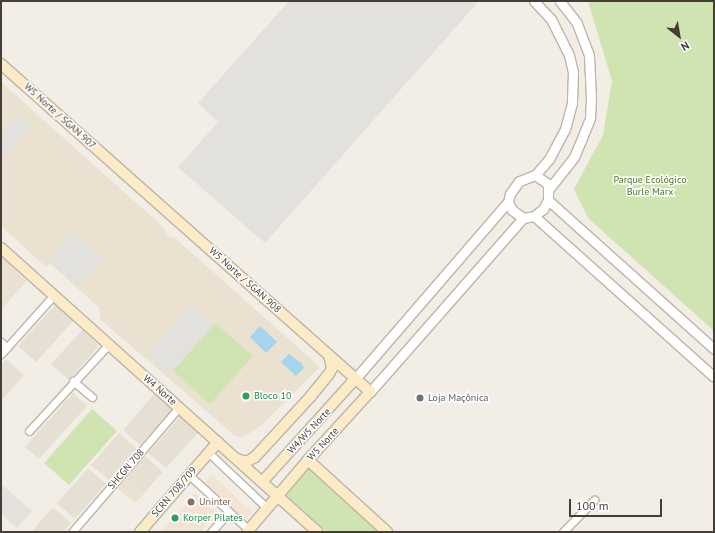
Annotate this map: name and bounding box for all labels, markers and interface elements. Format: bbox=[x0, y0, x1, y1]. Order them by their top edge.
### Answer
north arrow bbox=[659, 16, 699, 56]
text: N bbox=[678, 38, 692, 54]
street label: W5 Norte / SGAN 907 bbox=[22, 81, 98, 151]
park label: Parque Ecológico Burle Marx bbox=[613, 173, 687, 196]
street label: W5 Norte / SGAN 908 bbox=[207, 245, 283, 315]
street label: W4 Norte bbox=[141, 372, 179, 408]
place label: Bloco 10 bbox=[254, 390, 291, 402]
marker: Bloco 10 bbox=[241, 391, 251, 401]
place label: Loja Maçônica bbox=[428, 392, 488, 404]
marker: Loja Maçônica bbox=[415, 393, 425, 403]
street label: W4/W5 Norte bbox=[285, 406, 333, 456]
street label: W5 Norte bbox=[305, 425, 341, 463]
street label: SHCGN 708 bbox=[105, 446, 147, 492]
street label: SCRN 708/709 bbox=[149, 464, 199, 520]
scale bar bbox=[571, 491, 664, 517]
place label: Uninter bbox=[199, 496, 231, 508]
marker: Uninter bbox=[186, 497, 196, 507]
text: 100 m bbox=[576, 498, 609, 513]
place label: Korper Pilates bbox=[183, 512, 243, 524]
marker: Korper Pilates bbox=[170, 513, 180, 523]

